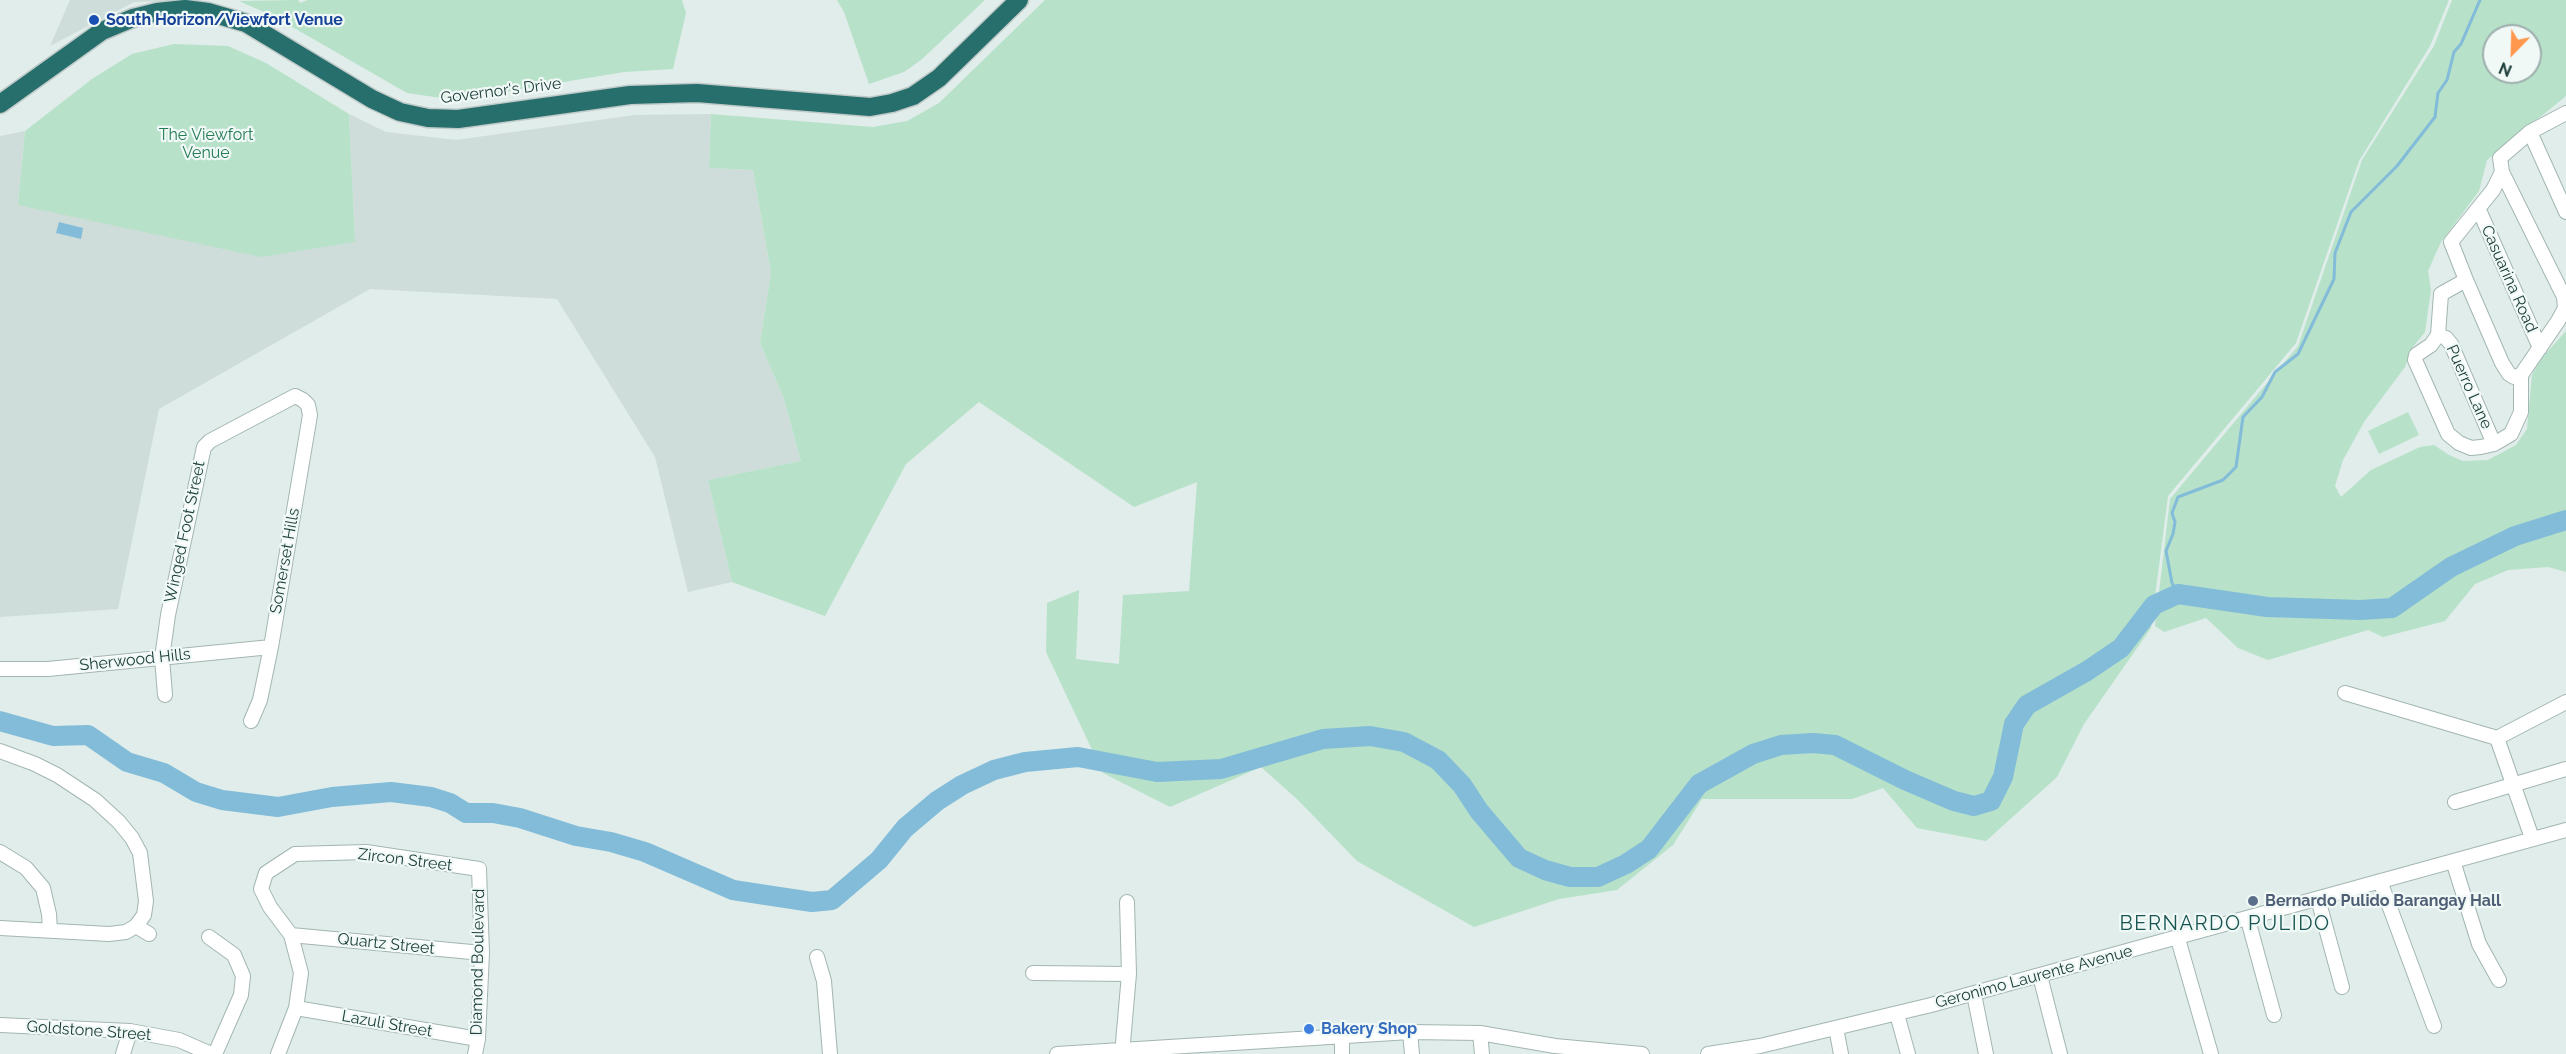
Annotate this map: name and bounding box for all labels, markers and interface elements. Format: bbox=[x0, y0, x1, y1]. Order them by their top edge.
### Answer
place label: South Horizon/Viewfort Venue bbox=[106, 10, 343, 30]
marker: South Horizon/Viewfort Venue bbox=[87, 13, 101, 27]
north arrow bbox=[2482, 24, 2542, 84]
text: N bbox=[2496, 58, 2515, 80]
street label: Governor's Drive bbox=[440, 74, 562, 108]
park label: The Viewfort Venue bbox=[159, 125, 253, 163]
street label: Casuarina Road bbox=[2477, 222, 2541, 336]
street label: Puerro Lane bbox=[2442, 342, 2496, 432]
street label: Winged Foot Street bbox=[161, 459, 209, 605]
street label: Somerset Hills bbox=[266, 507, 304, 615]
street label: Sherwood Hills bbox=[79, 645, 191, 675]
street label: Zircon Street bbox=[357, 845, 453, 875]
street label: Diamond Boulevard bbox=[467, 888, 489, 1036]
place label: Bernardo Pulido Barangay Hall bbox=[2265, 891, 2501, 911]
marker: Bernardo Pulido Barangay Hall bbox=[2246, 894, 2260, 908]
district label: BERNARDO PULIDO bbox=[2120, 912, 2330, 936]
street label: Quartz Street bbox=[337, 929, 435, 959]
street label: Geronimo Laurente Avenue bbox=[1933, 941, 2135, 1013]
street label: Lazuli Street bbox=[340, 1007, 434, 1041]
street label: Goldstone Street bbox=[26, 1017, 152, 1045]
place label: Bakery Shop bbox=[1321, 1019, 1417, 1039]
marker: Bakery Shop bbox=[1302, 1022, 1316, 1036]

